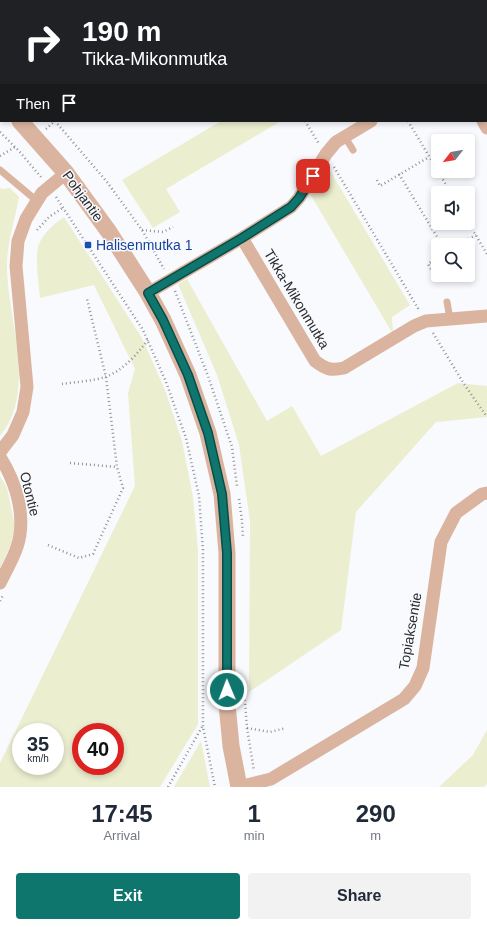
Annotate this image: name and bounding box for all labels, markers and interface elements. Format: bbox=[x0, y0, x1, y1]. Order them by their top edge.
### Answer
icon: right bbox=[16, 16, 68, 68]
text: 190 m bbox=[82, 16, 161, 47]
text: Tikka-Mikonmutka bbox=[82, 49, 227, 69]
icon: arrive bbox=[58, 92, 80, 114]
text: Then bbox=[16, 95, 50, 112]
north arrow bbox=[431, 134, 475, 178]
map controls bbox=[431, 134, 475, 282]
pin bbox=[296, 159, 330, 193]
icon: arrive bbox=[302, 165, 324, 187]
street label: Pohjantie bbox=[59, 168, 107, 224]
button: sound bbox=[431, 186, 475, 230]
place label: Halisenmutka 1 bbox=[96, 237, 193, 253]
button: search bbox=[431, 238, 475, 282]
marker: Halisenmutka 1 bbox=[83, 240, 93, 250]
street label: Tikka-Mikonmutka bbox=[261, 246, 333, 352]
street label: Otontie bbox=[17, 470, 43, 518]
street label: Topiaksentie bbox=[395, 591, 425, 671]
position arrow bbox=[206, 669, 248, 711]
speed limit sign: 40 bbox=[72, 723, 124, 775]
text: 35 bbox=[27, 733, 49, 755]
text: km/h bbox=[27, 753, 49, 764]
text: 17:45 bbox=[91, 800, 153, 827]
text: 1 bbox=[247, 800, 261, 827]
text: 290 bbox=[356, 800, 396, 827]
text: Arrival bbox=[103, 828, 140, 843]
text: min bbox=[244, 828, 265, 843]
text: m bbox=[370, 828, 381, 843]
button: Exit bbox=[16, 873, 240, 919]
button: Share bbox=[248, 873, 471, 919]

